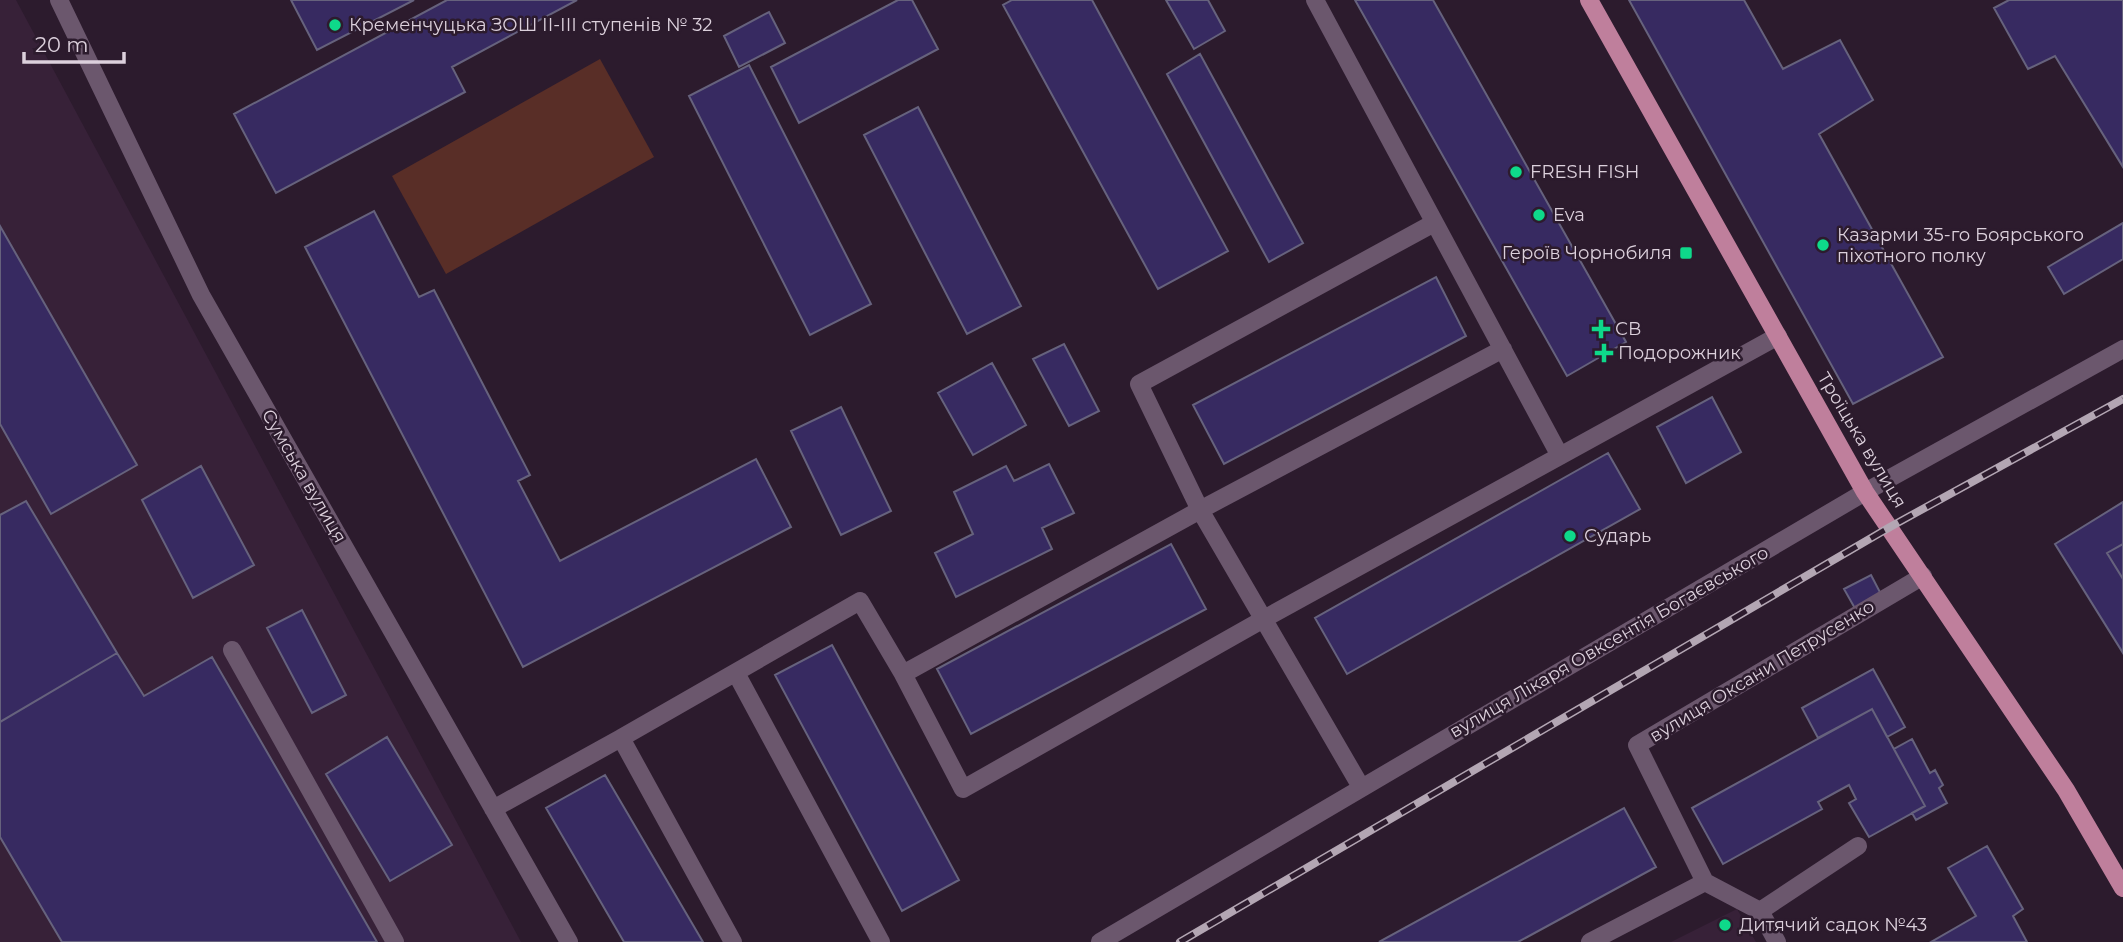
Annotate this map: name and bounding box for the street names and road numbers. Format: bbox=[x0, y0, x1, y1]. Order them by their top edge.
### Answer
street label: Троїцька вулиця bbox=[1813, 368, 1911, 512]
street label: Сумська вулиця bbox=[257, 405, 351, 547]
street label: вулиця Лікаря Овксентія Богаєвського bbox=[1446, 541, 1772, 743]
street label: вулиця Оксани Петрусенко bbox=[1646, 595, 1878, 747]

